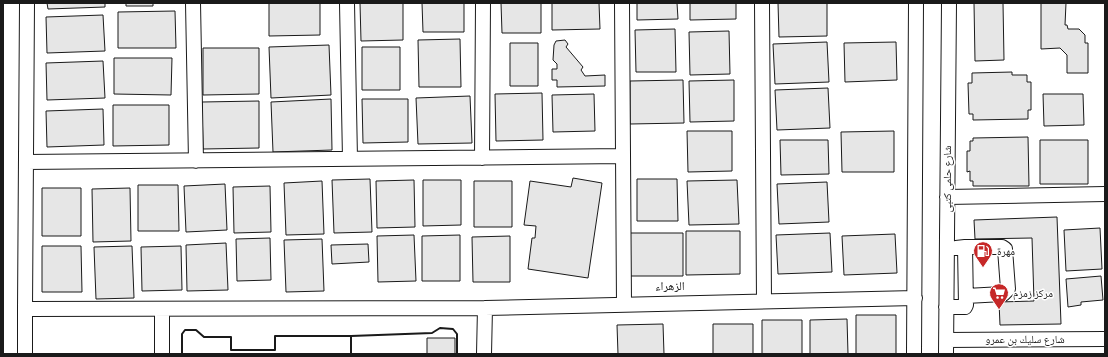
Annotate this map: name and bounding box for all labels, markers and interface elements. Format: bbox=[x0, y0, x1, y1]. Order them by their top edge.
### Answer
street label: شارع حلمى كتبى bbox=[939, 146, 955, 212]
fuel station icon: مهرة bbox=[972, 240, 994, 268]
place label: مهرة bbox=[997, 243, 1015, 259]
district label: الزهراء bbox=[655, 276, 685, 295]
supermarket icon: مركز زمزم bbox=[988, 282, 1010, 310]
place label: مركز زمزم bbox=[1013, 285, 1053, 301]
street label: شارع سليك بن عمرو bbox=[985, 331, 1065, 347]

